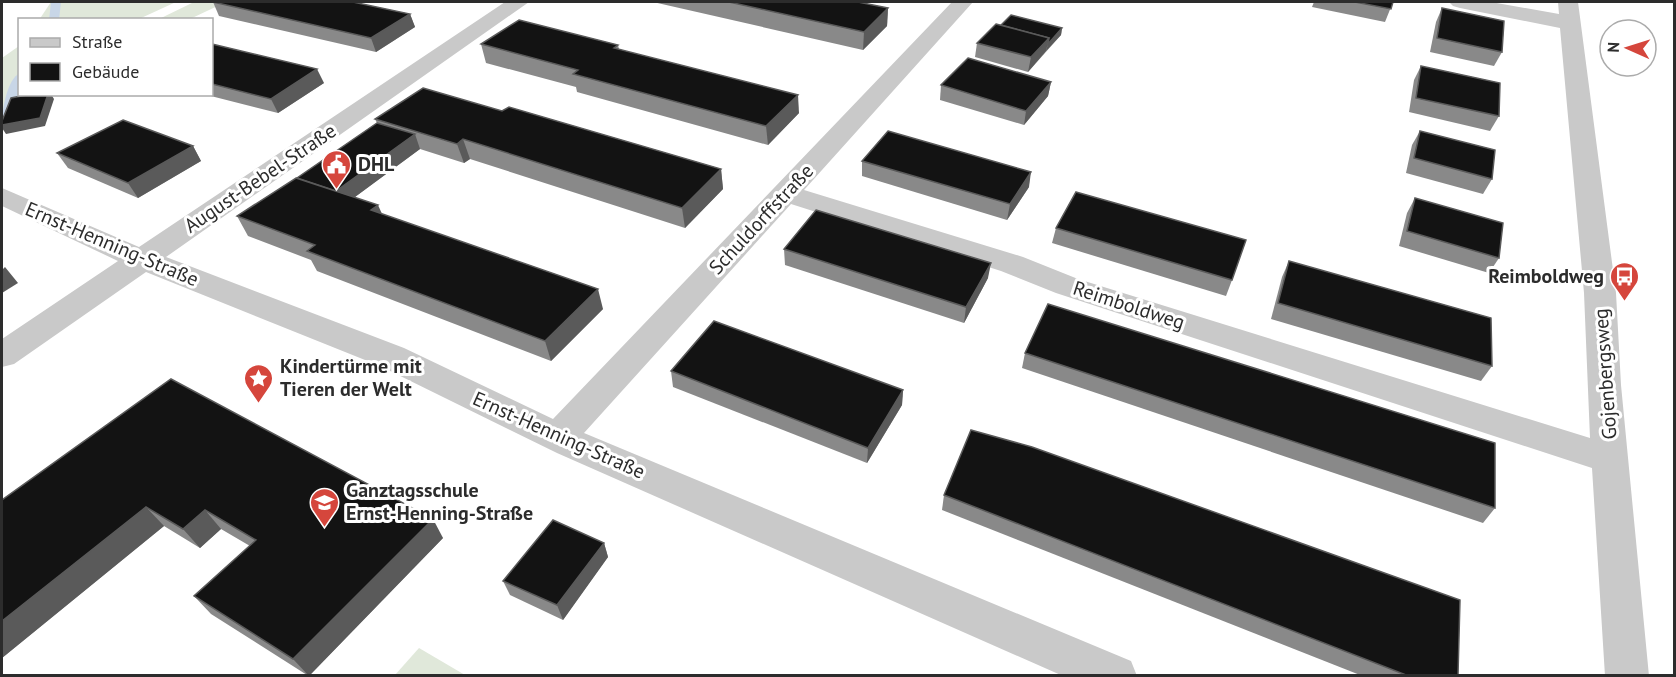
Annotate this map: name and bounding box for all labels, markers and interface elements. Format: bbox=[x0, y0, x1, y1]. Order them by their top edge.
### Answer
legend bbox=[18, 18, 213, 96]
north arrow bbox=[1598, 18, 1658, 78]
text: Straße bbox=[72, 30, 123, 53]
text: N bbox=[1603, 41, 1623, 53]
text: Gebäude bbox=[72, 60, 139, 83]
street label: August-Bebel-Straße bbox=[179, 118, 341, 238]
public building icon: DHL bbox=[321, 148, 353, 190]
place label: DHL bbox=[358, 151, 395, 177]
street label: Schuldorffstraße bbox=[703, 158, 819, 280]
street label: Ernst-Henning-Straße bbox=[21, 196, 203, 292]
bus stop icon: Reimboldweg bbox=[1609, 260, 1641, 302]
place label: Reimboldweg bbox=[1488, 263, 1604, 289]
street label: Reimboldweg bbox=[1070, 275, 1188, 335]
street label: Gojenbergsweg bbox=[1587, 308, 1623, 440]
place label: Kindertürme mit Tieren der Welt bbox=[280, 353, 422, 402]
place icon: Kindertürme mit Tieren der Welt bbox=[243, 362, 275, 404]
street label: Ernst-Henning-Straße bbox=[469, 385, 649, 485]
place label: Ganztagsschule Ernst-Henning-Straße bbox=[346, 477, 533, 526]
school or university icon: Ganztagsschule Ernst-Henning-Straße bbox=[309, 486, 341, 528]

